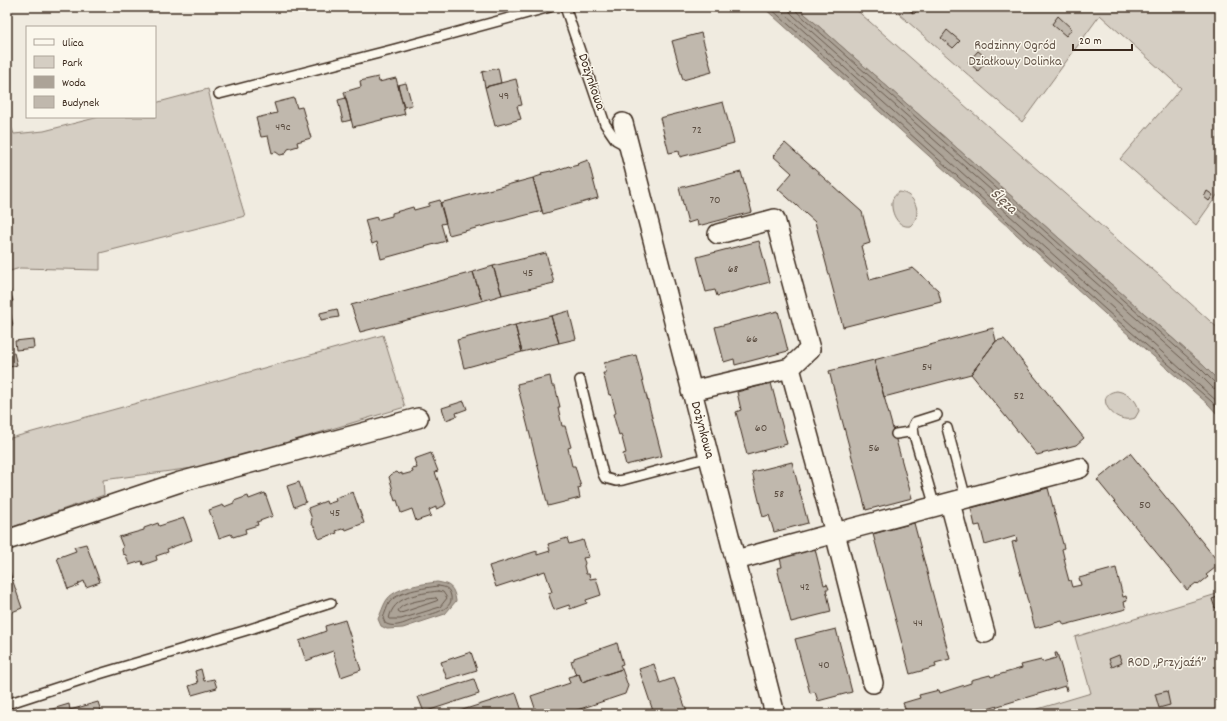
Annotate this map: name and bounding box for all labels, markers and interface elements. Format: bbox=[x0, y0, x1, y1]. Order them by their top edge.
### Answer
legend bbox=[26, 26, 156, 118]
scale bar bbox=[1073, 26, 1132, 52]
text: 20 m bbox=[1079, 33, 1102, 50]
text: Ulica bbox=[62, 35, 84, 52]
park label: Rodzinny Ogród Działkowy Dolinka bbox=[968, 36, 1062, 72]
street label: Dożynkowa bbox=[572, 51, 610, 113]
text: Park bbox=[62, 55, 83, 72]
text: Woda bbox=[62, 75, 86, 92]
house number: 49 bbox=[499, 88, 509, 105]
text: Budynek bbox=[62, 95, 99, 112]
house number: 49c bbox=[275, 119, 291, 136]
house number: 72 bbox=[692, 122, 702, 139]
water label: Ślęza bbox=[985, 184, 1022, 221]
house number: 70 bbox=[709, 192, 721, 209]
house number: 68 bbox=[728, 261, 739, 278]
house number: 45 bbox=[523, 265, 533, 282]
house number: 66 bbox=[746, 331, 758, 348]
house number: 54 bbox=[922, 359, 932, 376]
house number: 52 bbox=[1014, 388, 1024, 405]
street label: Dożynkowa bbox=[685, 399, 719, 461]
house number: 60 bbox=[755, 420, 767, 437]
house number: 56 bbox=[868, 440, 880, 457]
house number: 58 bbox=[774, 486, 784, 503]
house number: 50 bbox=[1139, 497, 1151, 514]
house number: 45 bbox=[330, 505, 340, 522]
house number: 42 bbox=[800, 579, 810, 596]
house number: 44 bbox=[913, 615, 923, 632]
park label: ROD „Przyjaźń” bbox=[1128, 653, 1206, 673]
house number: 40 bbox=[818, 657, 830, 674]

